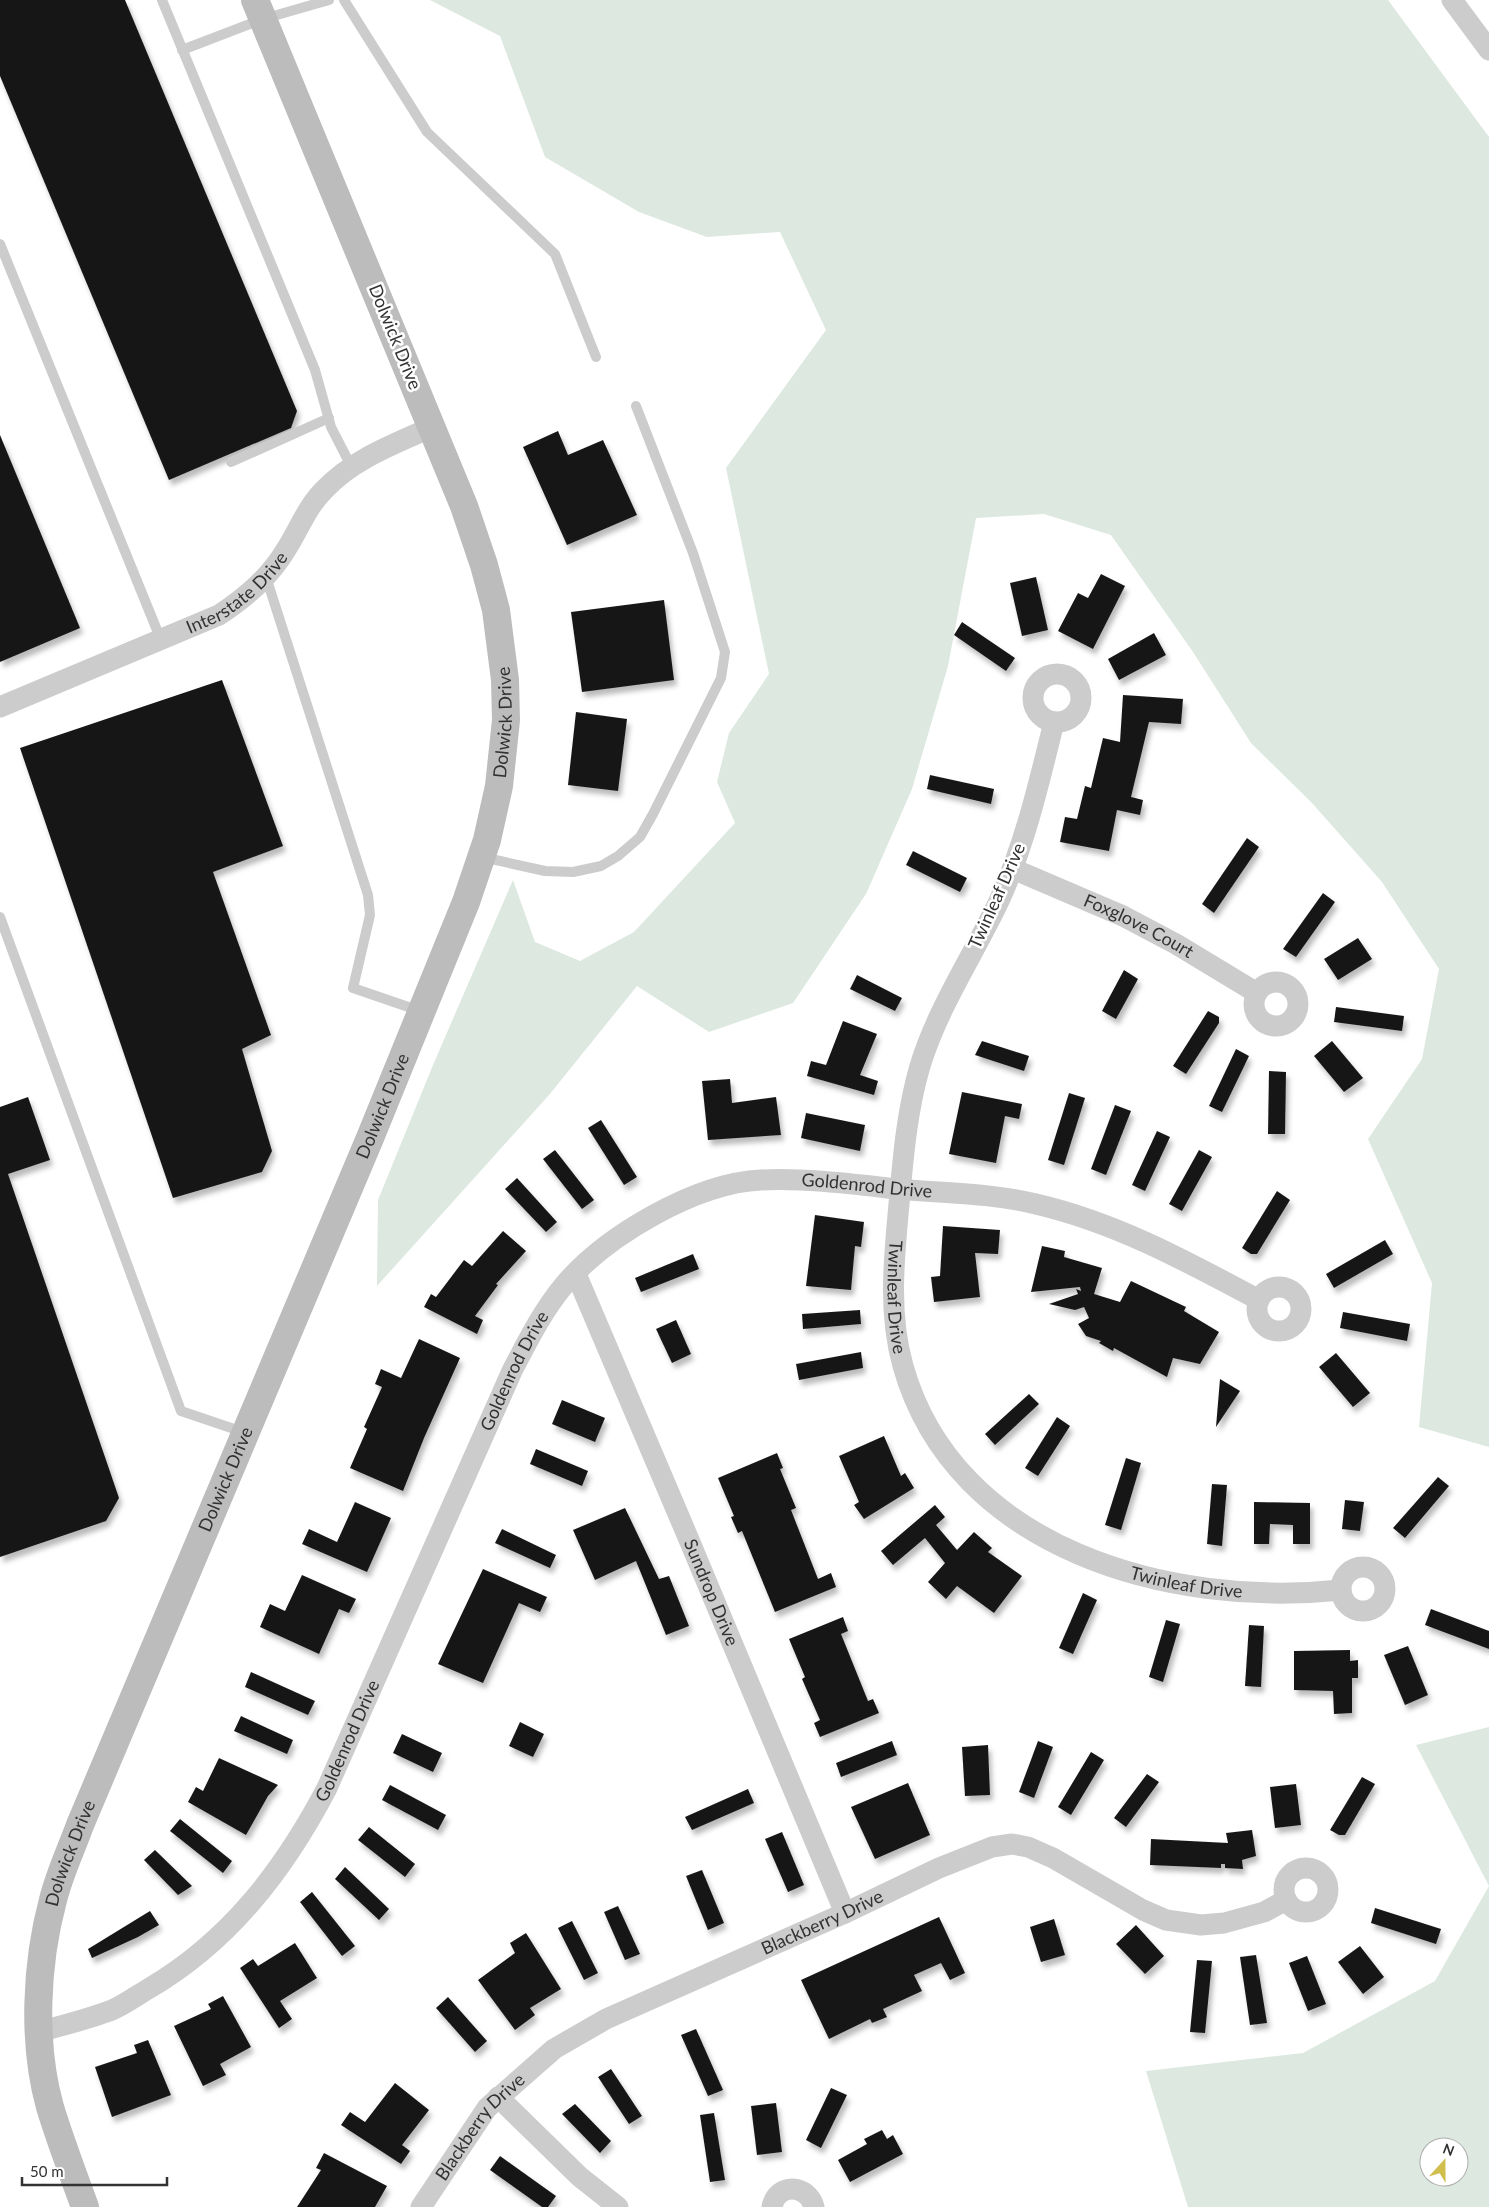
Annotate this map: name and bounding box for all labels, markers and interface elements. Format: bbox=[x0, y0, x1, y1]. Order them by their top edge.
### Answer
street label: Dolwick Drive bbox=[365, 281, 427, 393]
street label: Interstate Drive bbox=[183, 547, 292, 638]
street label: Dolwick Drive bbox=[488, 666, 516, 779]
street label: Twinleaf Drive bbox=[963, 839, 1029, 952]
street label: Foxglove Court bbox=[1081, 889, 1198, 962]
street label: Dolwick Drive bbox=[351, 1050, 413, 1162]
street label: Goldenrod Drive bbox=[801, 1168, 933, 1201]
street label: Twinleaf Drive bbox=[883, 1240, 912, 1356]
street label: Goldenrod Drive bbox=[475, 1306, 553, 1434]
street label: Dolwick Drive bbox=[193, 1423, 257, 1535]
street label: Sundrop Drive bbox=[680, 1535, 744, 1649]
street label: Twinleaf Drive bbox=[1128, 1561, 1243, 1602]
street label: Goldenrod Drive bbox=[310, 1676, 384, 1805]
street label: Dolwick Drive bbox=[40, 1796, 99, 1908]
street label: Blackberry Drive bbox=[757, 1884, 886, 1959]
street label: Blackberry Drive bbox=[430, 2068, 529, 2184]
north arrow bbox=[1419, 2137, 1469, 2187]
text: N bbox=[1441, 2140, 1457, 2159]
scale bar bbox=[22, 2154, 168, 2186]
text: 50 m bbox=[30, 2162, 64, 2180]

